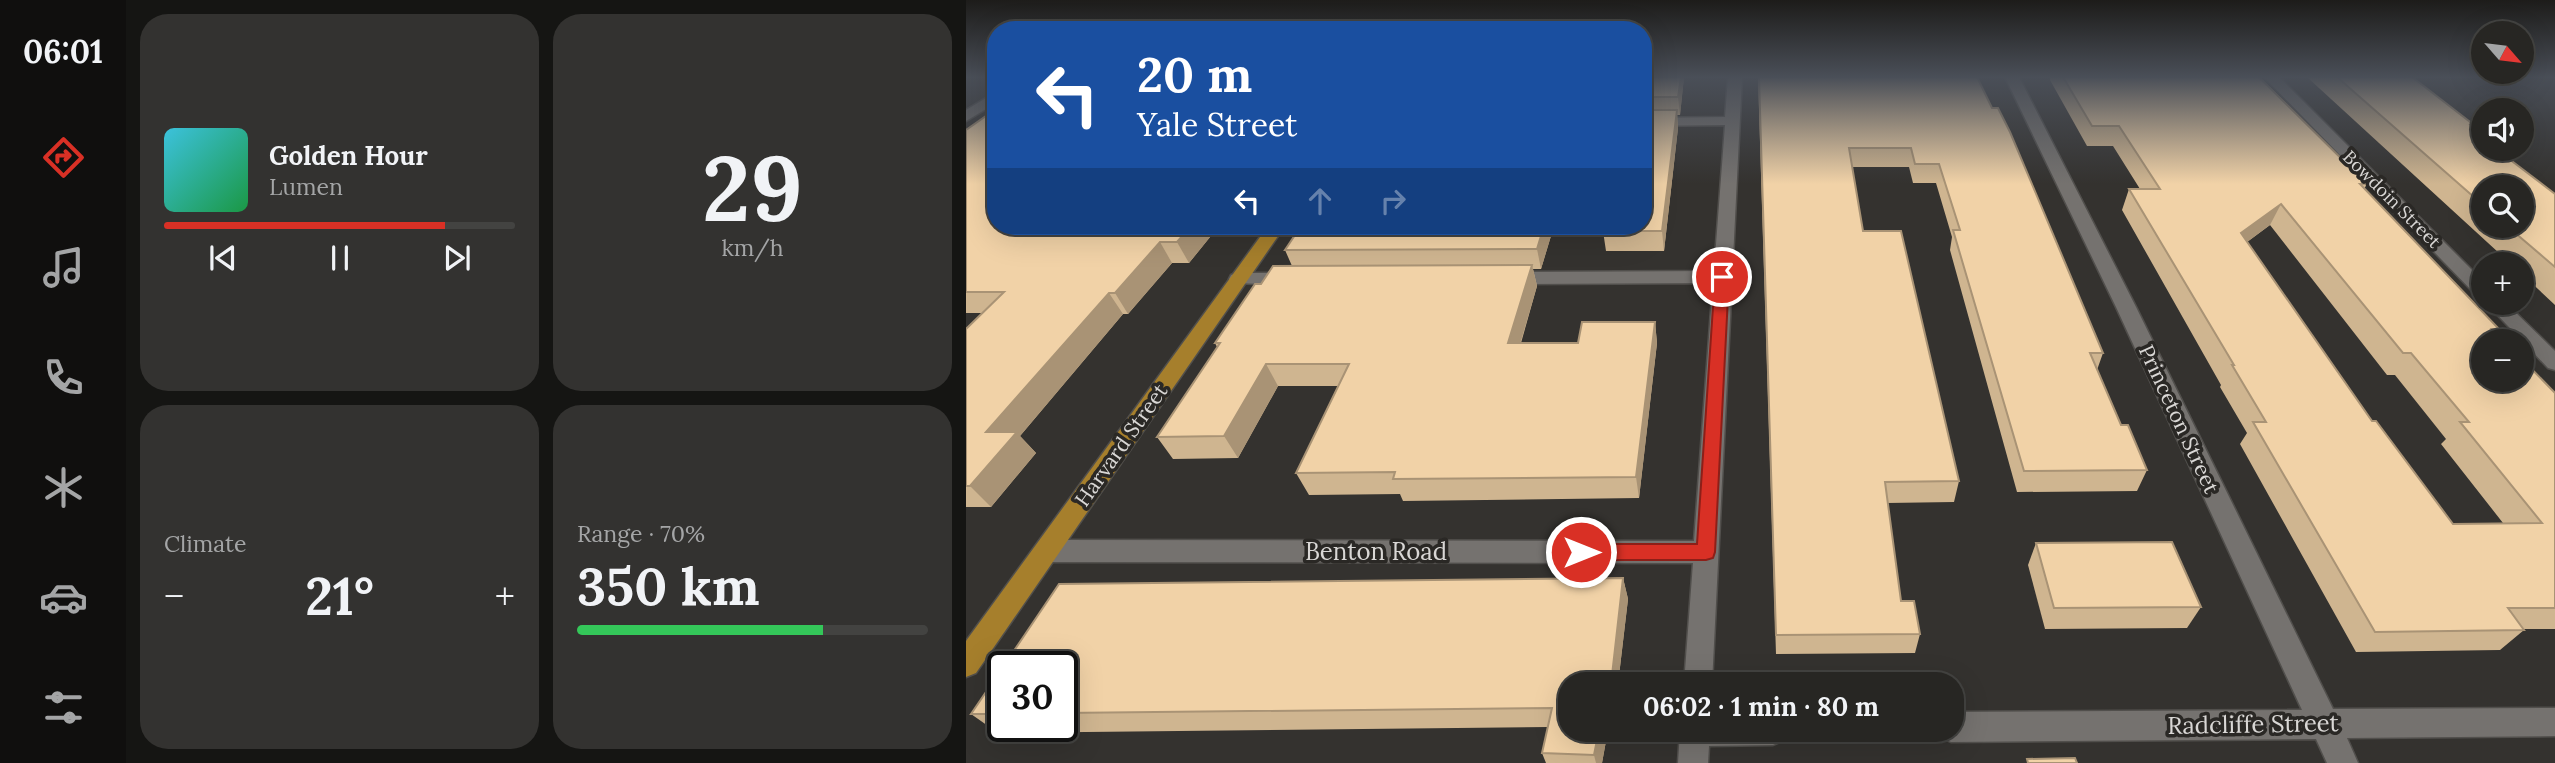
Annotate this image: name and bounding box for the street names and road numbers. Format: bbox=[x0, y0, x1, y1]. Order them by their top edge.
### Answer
street label: Bowdoin Street bbox=[2338, 145, 2446, 253]
street label: Princeton Street bbox=[2133, 340, 2226, 498]
street label: Harvard Street bbox=[1069, 378, 1174, 512]
street label: Benton Road bbox=[1305, 536, 1447, 567]
street label: Radcliffe Street bbox=[2167, 707, 2340, 741]

